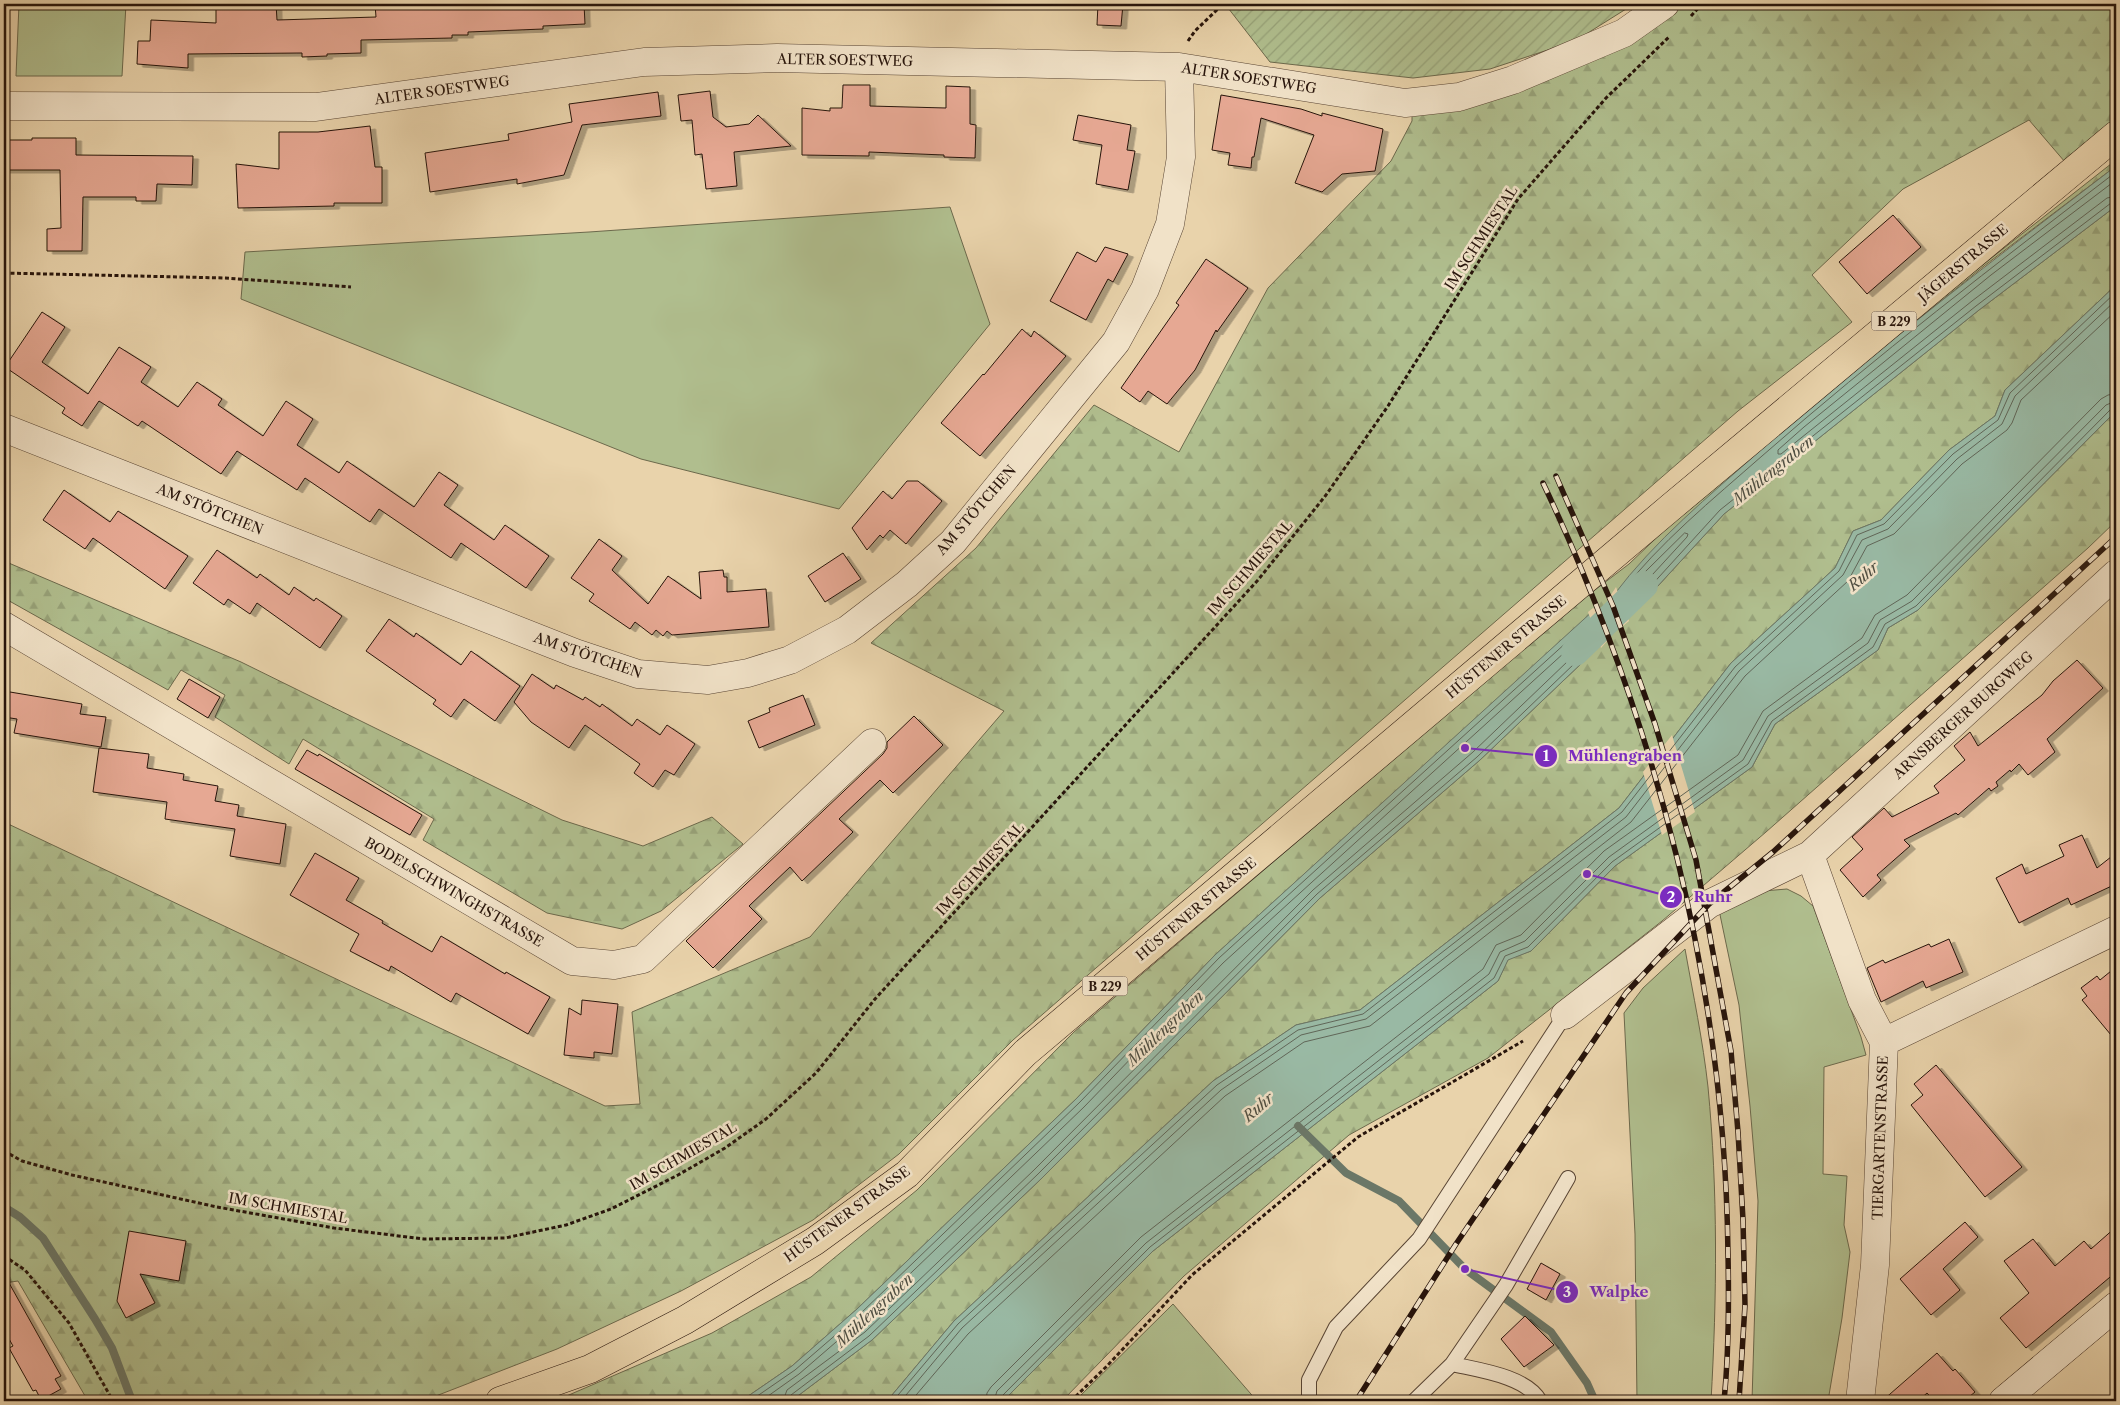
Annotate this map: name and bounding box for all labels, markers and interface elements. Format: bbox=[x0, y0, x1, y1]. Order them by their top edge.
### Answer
street label: ALTER SOESTWEG bbox=[776, 50, 913, 70]
street label: ALTER SOESTWEG bbox=[1179, 58, 1318, 98]
street label: ALTER SOESTWEG bbox=[372, 72, 511, 109]
street label: IM SCHMIESTAL bbox=[1441, 182, 1521, 294]
street label: JÄGERSTRASSE bbox=[1913, 220, 2012, 307]
road number: B 229 bbox=[1872, 312, 1916, 331]
water label: Mühlengraben bbox=[1727, 431, 1818, 510]
street label: AM STÖTCHEN bbox=[931, 461, 1020, 559]
street label: AM STÖTCHEN bbox=[153, 479, 266, 539]
street label: IM SCHMIESTAL bbox=[1204, 517, 1296, 619]
water label: Ruhr bbox=[1843, 557, 1883, 595]
street label: HÜSTENER STRASSE bbox=[1442, 591, 1570, 703]
street label: AM STÖTCHEN bbox=[531, 628, 645, 682]
street label: ARNSBERGER BURGWEG bbox=[1888, 647, 2037, 783]
callout: Mühlengraben bbox=[1533, 741, 1692, 771]
text: 1 bbox=[1543, 746, 1550, 765]
text: Mühlengraben bbox=[1568, 746, 1683, 765]
street label: IM SCHMIESTAL bbox=[932, 819, 1028, 919]
street label: BODELSCHWINGHSTRASSE bbox=[361, 833, 547, 951]
street label: HÜSTENER STRASSE bbox=[1132, 853, 1260, 965]
callout: Ruhr bbox=[1658, 882, 1743, 912]
text: 2 bbox=[1667, 887, 1676, 906]
text: Ruhr bbox=[1693, 887, 1733, 906]
road number: B 229 bbox=[1082, 976, 1128, 996]
water label: Mühlengraben bbox=[1121, 987, 1207, 1071]
street label: TIERGARTENSTRASSE bbox=[1868, 1055, 1892, 1221]
water label: Ruhr bbox=[1238, 1088, 1278, 1126]
street label: IM SCHMIESTAL bbox=[626, 1118, 740, 1194]
street label: HÜSTENER STRASSE bbox=[780, 1162, 914, 1266]
street label: IM SCHMIESTAL bbox=[227, 1189, 349, 1227]
water label: Mühlengraben bbox=[830, 1269, 917, 1352]
callout: Walpke bbox=[1554, 1277, 1658, 1307]
text: 3 bbox=[1563, 1282, 1571, 1301]
text: Walpke bbox=[1588, 1282, 1649, 1301]

